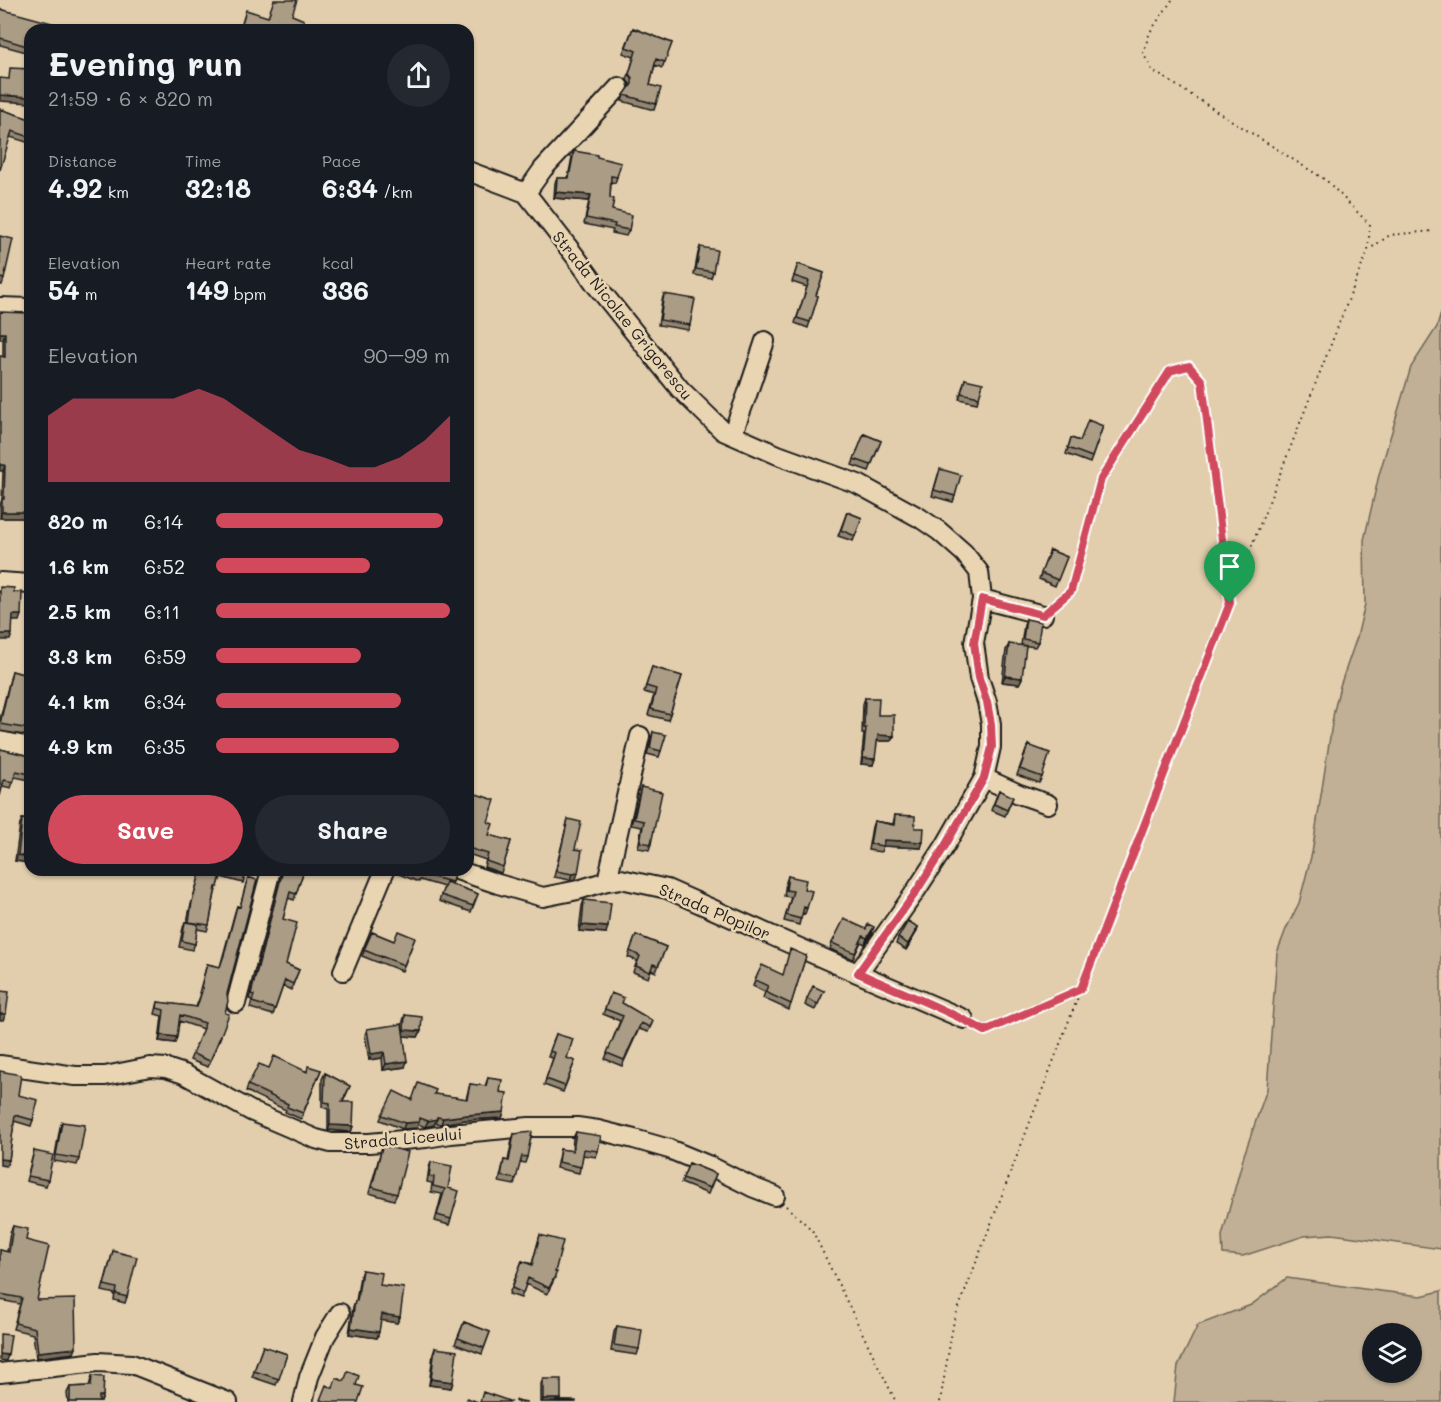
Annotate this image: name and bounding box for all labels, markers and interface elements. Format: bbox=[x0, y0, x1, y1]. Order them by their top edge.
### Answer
text: Evening run bbox=[48, 41, 242, 84]
button: share bbox=[387, 44, 450, 107]
text: 21:59 · 6 × 820 m bbox=[48, 85, 213, 111]
text: Distance bbox=[48, 150, 117, 171]
text: Time bbox=[185, 150, 221, 171]
text: Pace bbox=[322, 150, 361, 171]
text: 4.92 bbox=[48, 171, 103, 205]
text: 32:18 bbox=[185, 171, 251, 205]
text: 6:34 bbox=[322, 171, 378, 205]
text: km bbox=[103, 181, 129, 202]
text: /km bbox=[378, 181, 413, 202]
street label: Strada Nicolae Grigorescu bbox=[548, 226, 698, 404]
text: Elevation bbox=[48, 252, 120, 273]
text: Heart rate bbox=[185, 252, 271, 273]
text: kcal bbox=[322, 252, 354, 273]
text: 54 bbox=[48, 273, 80, 307]
text: 149 bbox=[185, 273, 229, 307]
text: 336 bbox=[322, 273, 369, 307]
text: m bbox=[80, 283, 98, 304]
text: bpm bbox=[229, 283, 267, 304]
text: Elevation bbox=[48, 342, 138, 368]
text: 90–99 m bbox=[363, 342, 450, 368]
text: 820 m bbox=[48, 508, 108, 534]
text: 6:14 bbox=[144, 508, 183, 534]
pin bbox=[1204, 541, 1255, 603]
icon: arrive bbox=[1213, 550, 1246, 583]
text: 1.6 km bbox=[48, 553, 109, 579]
text: 6:52 bbox=[144, 553, 185, 579]
text: 2.5 km bbox=[48, 598, 111, 624]
text: 6:11 bbox=[144, 598, 180, 624]
text: 3.3 km bbox=[48, 643, 112, 669]
text: 6:59 bbox=[144, 643, 186, 669]
text: 4.1 km bbox=[48, 688, 110, 714]
text: 6:34 bbox=[144, 688, 186, 714]
text: 4.9 km bbox=[48, 733, 113, 759]
text: 6:35 bbox=[144, 733, 186, 759]
button: Save bbox=[48, 795, 243, 864]
button: Share bbox=[255, 795, 450, 864]
street label: Strada Plopilor bbox=[656, 878, 774, 944]
street label: Strada Liceului bbox=[343, 1122, 463, 1154]
map controls bbox=[1362, 1323, 1422, 1383]
button: layers bbox=[1362, 1323, 1422, 1383]

